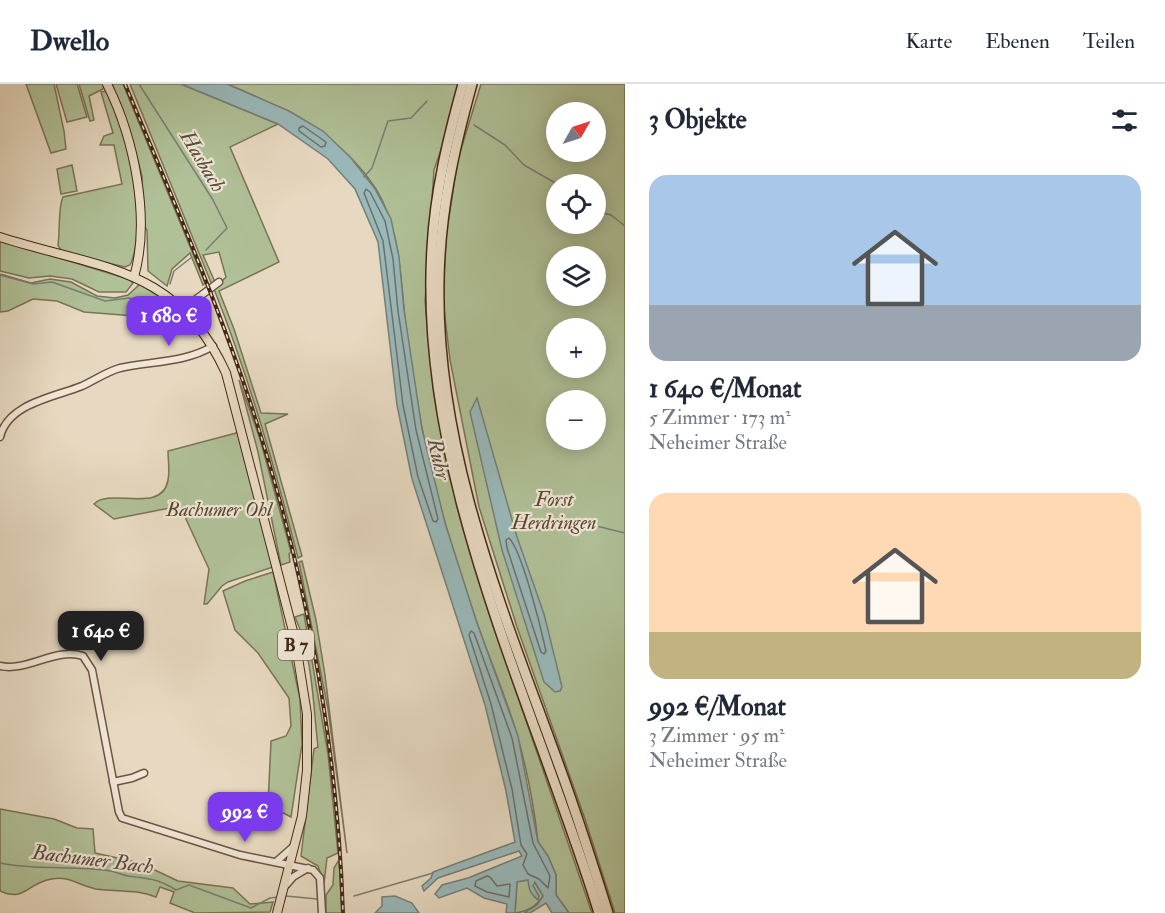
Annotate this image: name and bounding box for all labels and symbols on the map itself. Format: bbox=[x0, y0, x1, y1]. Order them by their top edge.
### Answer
north arrow bbox=[546, 102, 606, 162]
water label: Hasbach bbox=[173, 124, 232, 197]
pin: 1 680 € bbox=[114, 296, 224, 347]
water label: Ruhr bbox=[420, 435, 457, 484]
park label: Forst Herdringen bbox=[511, 487, 596, 535]
park label: Bachumer Ohl bbox=[165, 497, 274, 522]
pin: 1 640 € bbox=[46, 611, 156, 662]
road number: B 7 bbox=[278, 630, 314, 660]
pin: 992 € bbox=[203, 792, 287, 843]
water label: Bachumer Bach bbox=[30, 839, 155, 880]

